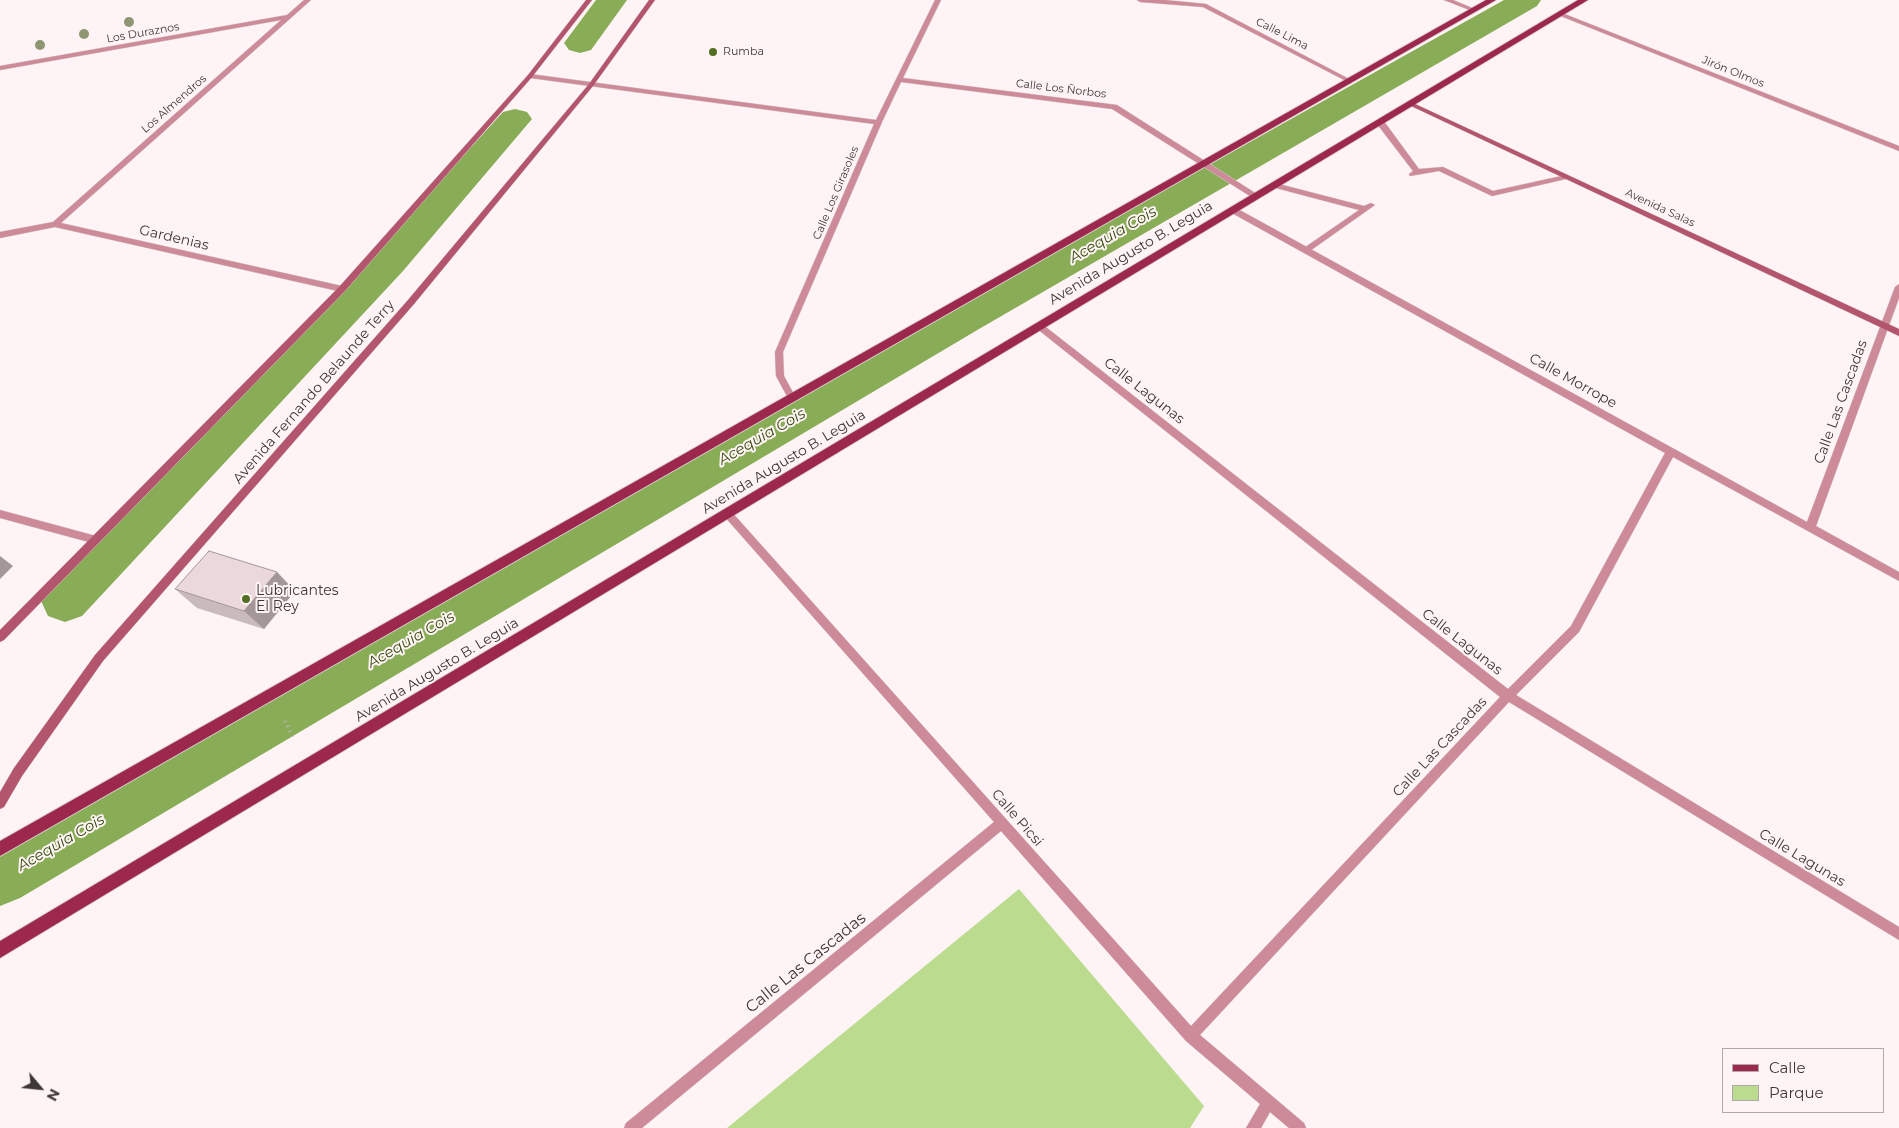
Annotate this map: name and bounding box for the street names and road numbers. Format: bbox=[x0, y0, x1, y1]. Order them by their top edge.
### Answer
street label: Calle Lima bbox=[1253, 15, 1311, 53]
street label: Los Duraznos bbox=[106, 20, 180, 46]
street label: Jirón Olmos bbox=[1700, 54, 1766, 90]
street label: Los Almendros bbox=[139, 72, 209, 136]
street label: Calle Los Ñorbos bbox=[1015, 77, 1107, 101]
street label: Calle Los Girasoles bbox=[810, 144, 862, 242]
street label: Avenida Salas bbox=[1623, 186, 1697, 230]
street label: Avenida Augusto B. Leguia bbox=[1046, 197, 1216, 309]
street label: Gardenias bbox=[138, 222, 210, 254]
street label: Avenida Fernando Belaunde Terry bbox=[230, 297, 398, 487]
street label: Calle Las Cascadas bbox=[1811, 338, 1871, 466]
street label: Calle Morrope bbox=[1526, 350, 1620, 412]
street label: Calle Lagunas bbox=[1100, 354, 1188, 428]
street label: Avenida Augusto B. Leguia bbox=[699, 406, 869, 518]
street label: Calle Lagunas bbox=[1418, 605, 1506, 679]
street label: Avenida Augusto B. Leguia bbox=[352, 614, 522, 726]
street label: Calle Las Cascadas bbox=[1389, 694, 1491, 800]
street label: Calle Picsi bbox=[988, 786, 1046, 850]
street label: Calle Lagunas bbox=[1756, 826, 1848, 890]
street label: Calle Las Cascadas bbox=[742, 909, 870, 1017]

